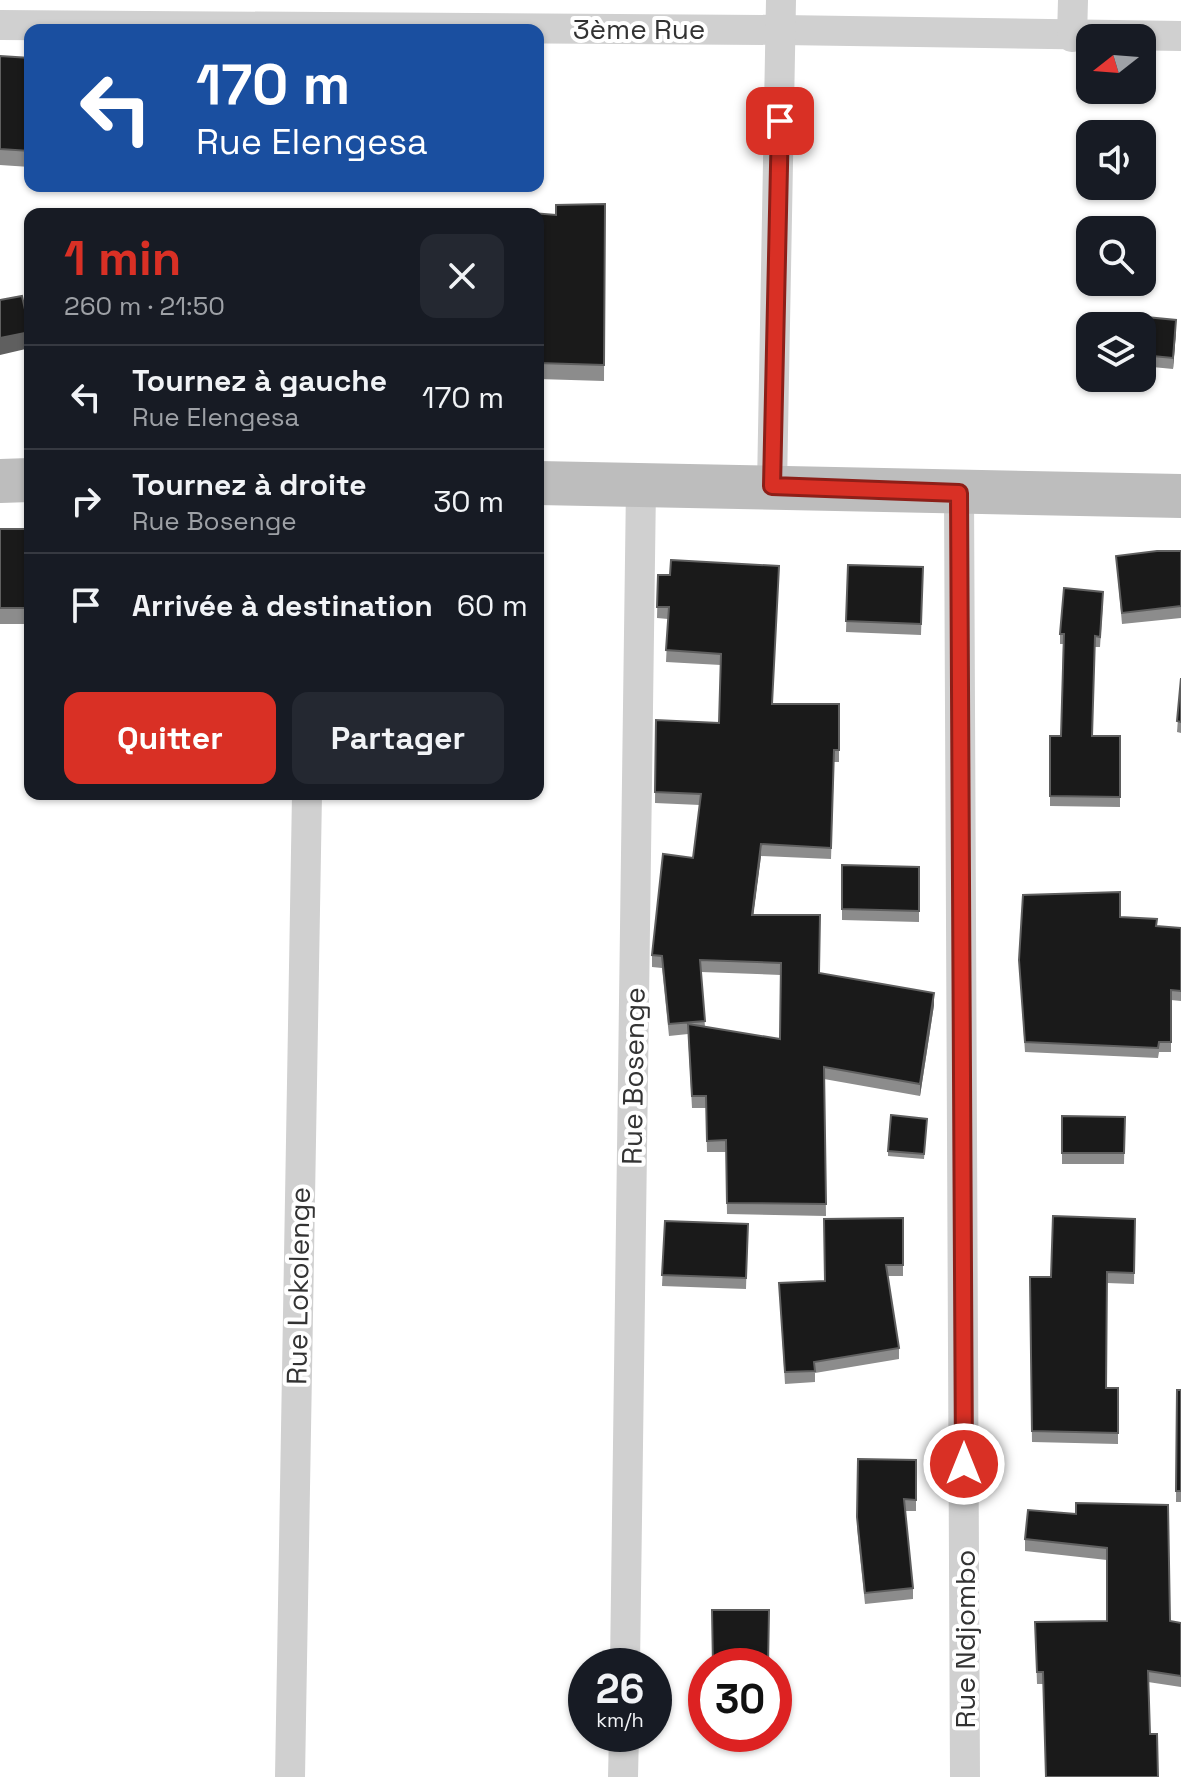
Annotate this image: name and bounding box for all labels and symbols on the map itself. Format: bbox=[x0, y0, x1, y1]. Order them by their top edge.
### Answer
street label: 3ème Rue bbox=[573, 11, 705, 47]
north arrow bbox=[1076, 24, 1156, 104]
pin bbox=[746, 87, 814, 155]
street label: Rue Bosenge bbox=[613, 987, 653, 1165]
street label: Rue Lokolenge bbox=[278, 1187, 318, 1385]
position arrow bbox=[922, 1422, 1006, 1506]
street label: Rue Ndjombo bbox=[947, 1550, 983, 1728]
speed limit sign: 30 bbox=[688, 1648, 792, 1752]

